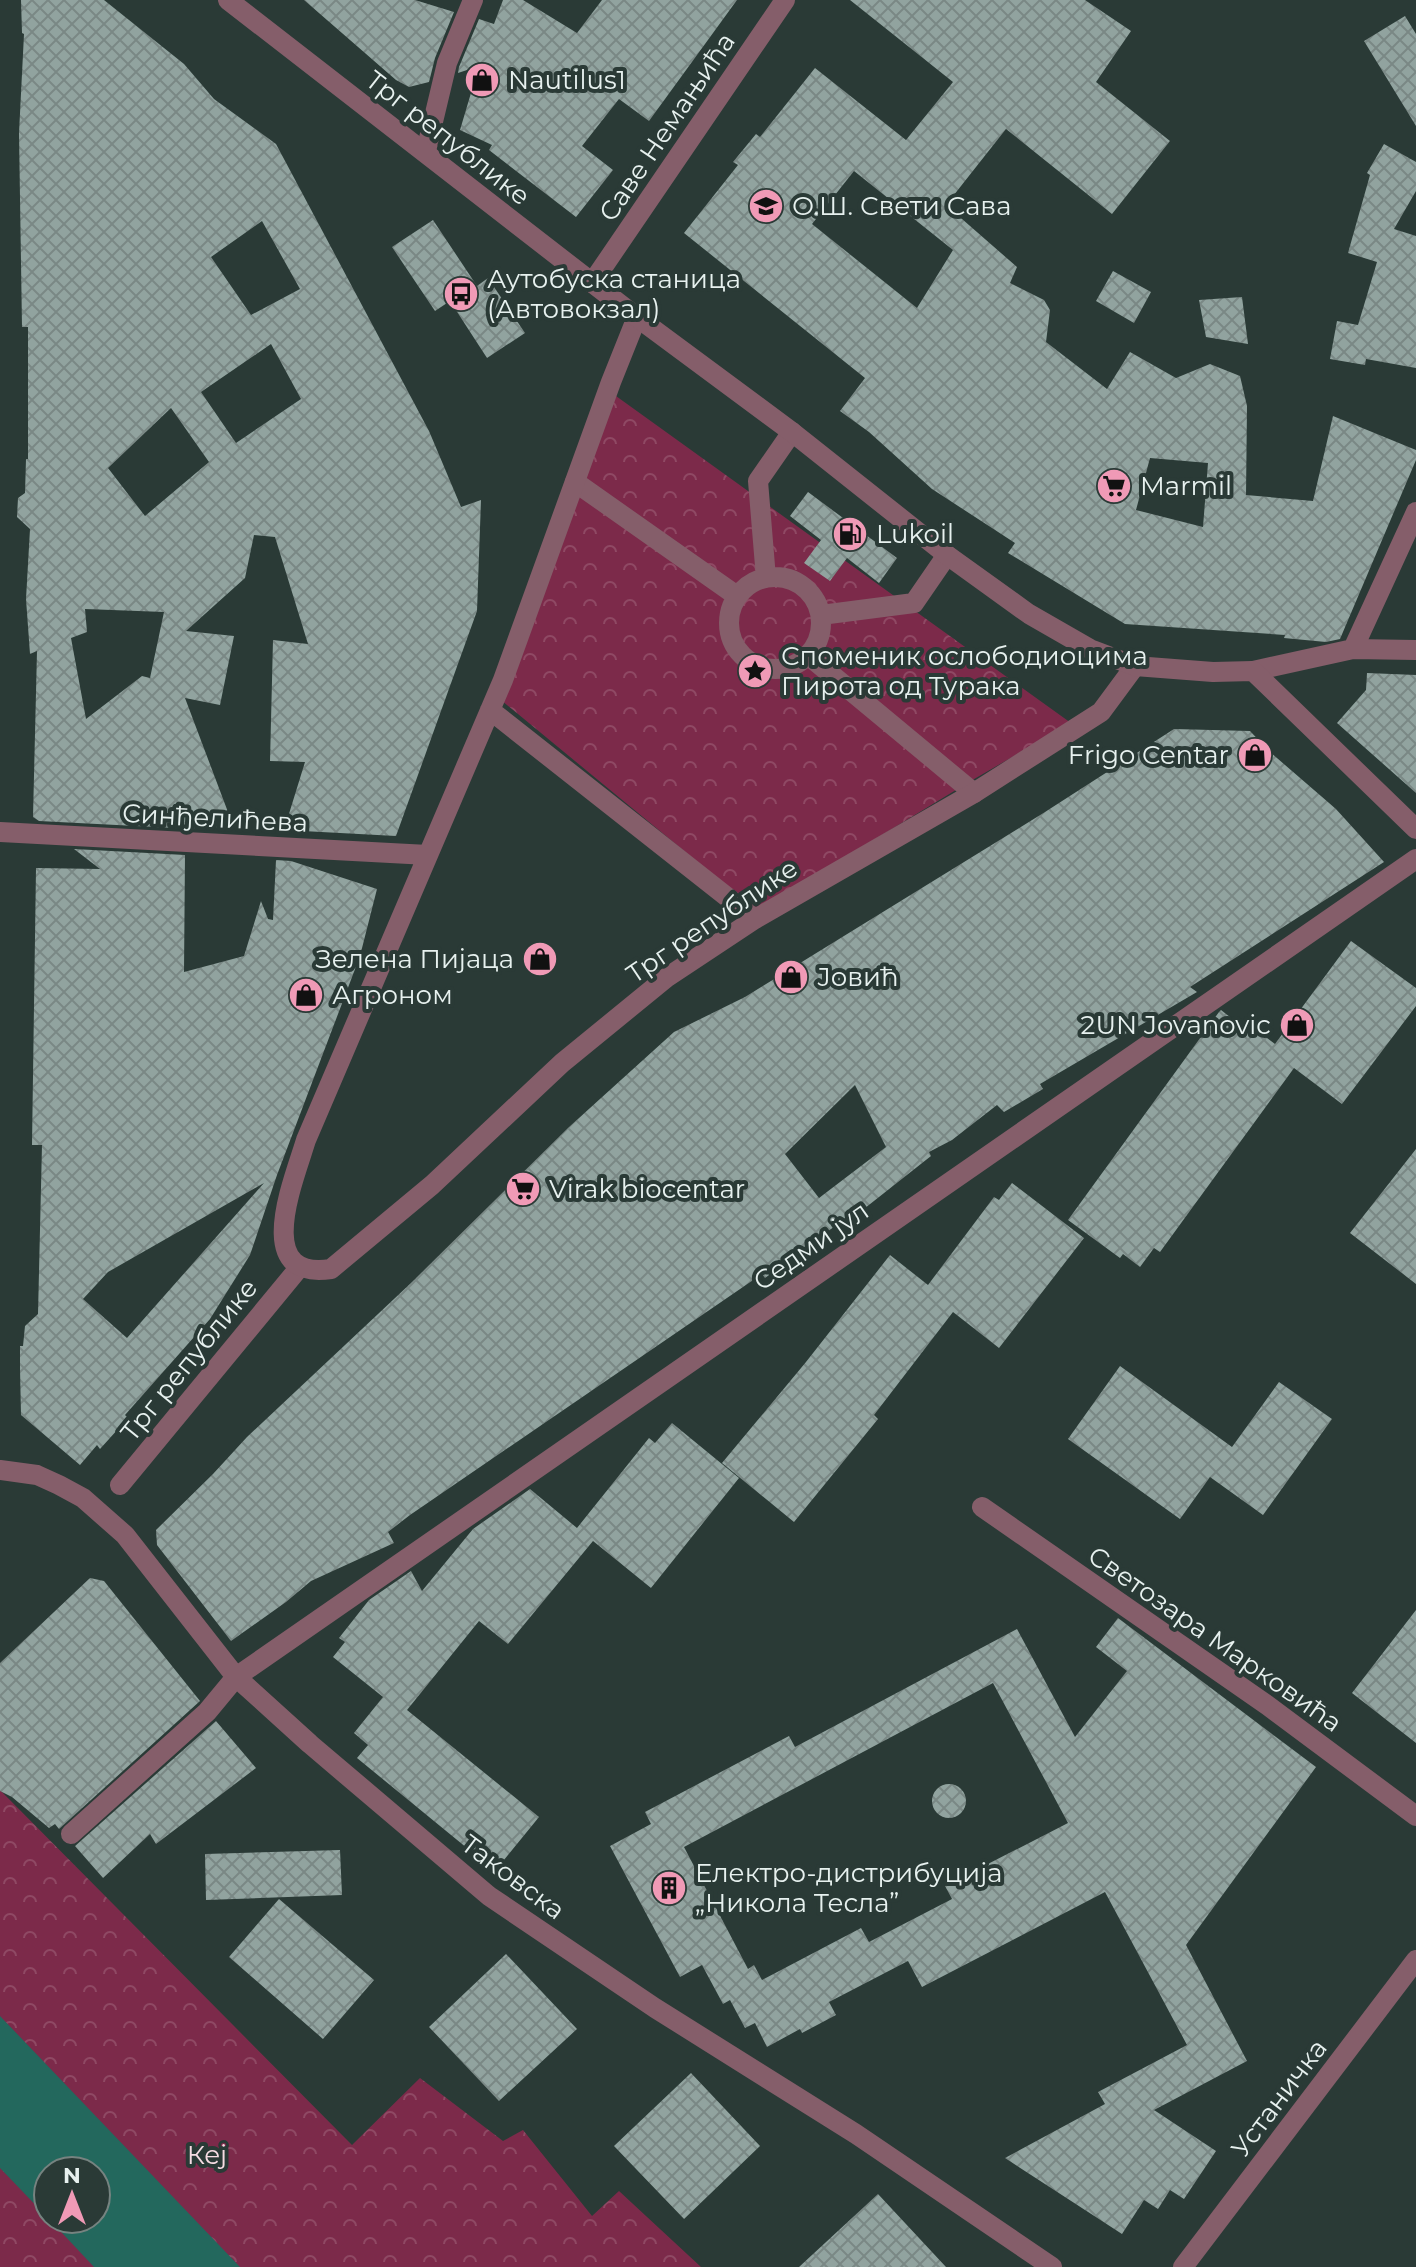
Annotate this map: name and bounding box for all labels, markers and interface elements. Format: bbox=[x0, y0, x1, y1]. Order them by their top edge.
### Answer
street label: Саве Немањића bbox=[592, 27, 742, 227]
shop icon: Nautilus1 bbox=[463, 61, 501, 99]
street label: Трг републике bbox=[359, 64, 537, 212]
place label: Nautilus1 bbox=[508, 64, 626, 96]
school or university icon: О.Ш. Свети Сава bbox=[747, 187, 785, 225]
place label: О.Ш. Свети Сава bbox=[792, 190, 1011, 222]
place label: Аутобуска станица (Автовокзал) bbox=[487, 263, 741, 325]
bus stop icon: Аутобуска станица (Автовокзал) bbox=[442, 275, 480, 313]
supermarket icon: Marmil bbox=[1095, 467, 1133, 505]
place label: Marmil bbox=[1140, 470, 1232, 502]
fuel station icon: Lukoil bbox=[831, 515, 869, 553]
place label: Lukoil bbox=[876, 518, 954, 550]
place label: Споменик ослободиоцима Пирота од Турака bbox=[781, 640, 1148, 702]
place icon: Споменик ослободиоцима Пирота од Турака bbox=[736, 652, 774, 690]
shop icon: Frigo Centar bbox=[1236, 736, 1274, 774]
place label: Frigo Centar bbox=[1068, 739, 1229, 771]
street label: Синђелићева bbox=[121, 797, 309, 839]
street label: Трг републике bbox=[620, 852, 804, 990]
shop icon: Зелена Пијаца bbox=[521, 940, 559, 978]
place label: Зелена Пијаца bbox=[315, 943, 514, 975]
shop icon: Јовић bbox=[772, 958, 810, 996]
place label: Јовић bbox=[817, 961, 898, 993]
shop icon: Агроном bbox=[287, 976, 325, 1014]
place label: Агроном bbox=[332, 979, 453, 1011]
shop icon: 2UN Jovanovic bbox=[1278, 1006, 1316, 1044]
place label: 2UN Jovanovic bbox=[1081, 1009, 1271, 1041]
supermarket icon: Virak biocentar bbox=[504, 1170, 542, 1208]
place label: Virak biocentar bbox=[549, 1173, 745, 1205]
street label: Седми јул bbox=[747, 1195, 875, 1297]
street label: Трг републике bbox=[114, 1272, 264, 1448]
street label: Светозара Марковића bbox=[1082, 1539, 1348, 1739]
street label: Таковска bbox=[455, 1828, 571, 1926]
place label: Електро-дистрибуција „Никола Тесла” bbox=[695, 1857, 1002, 1919]
building icon: Електро-дистрибуција „Никола Тесла” bbox=[650, 1869, 688, 1907]
street label: Устаничка bbox=[1224, 2033, 1334, 2163]
park label: Кеј bbox=[187, 2139, 227, 2171]
north arrow bbox=[32, 2155, 112, 2235]
text: N bbox=[63, 2162, 81, 2189]

